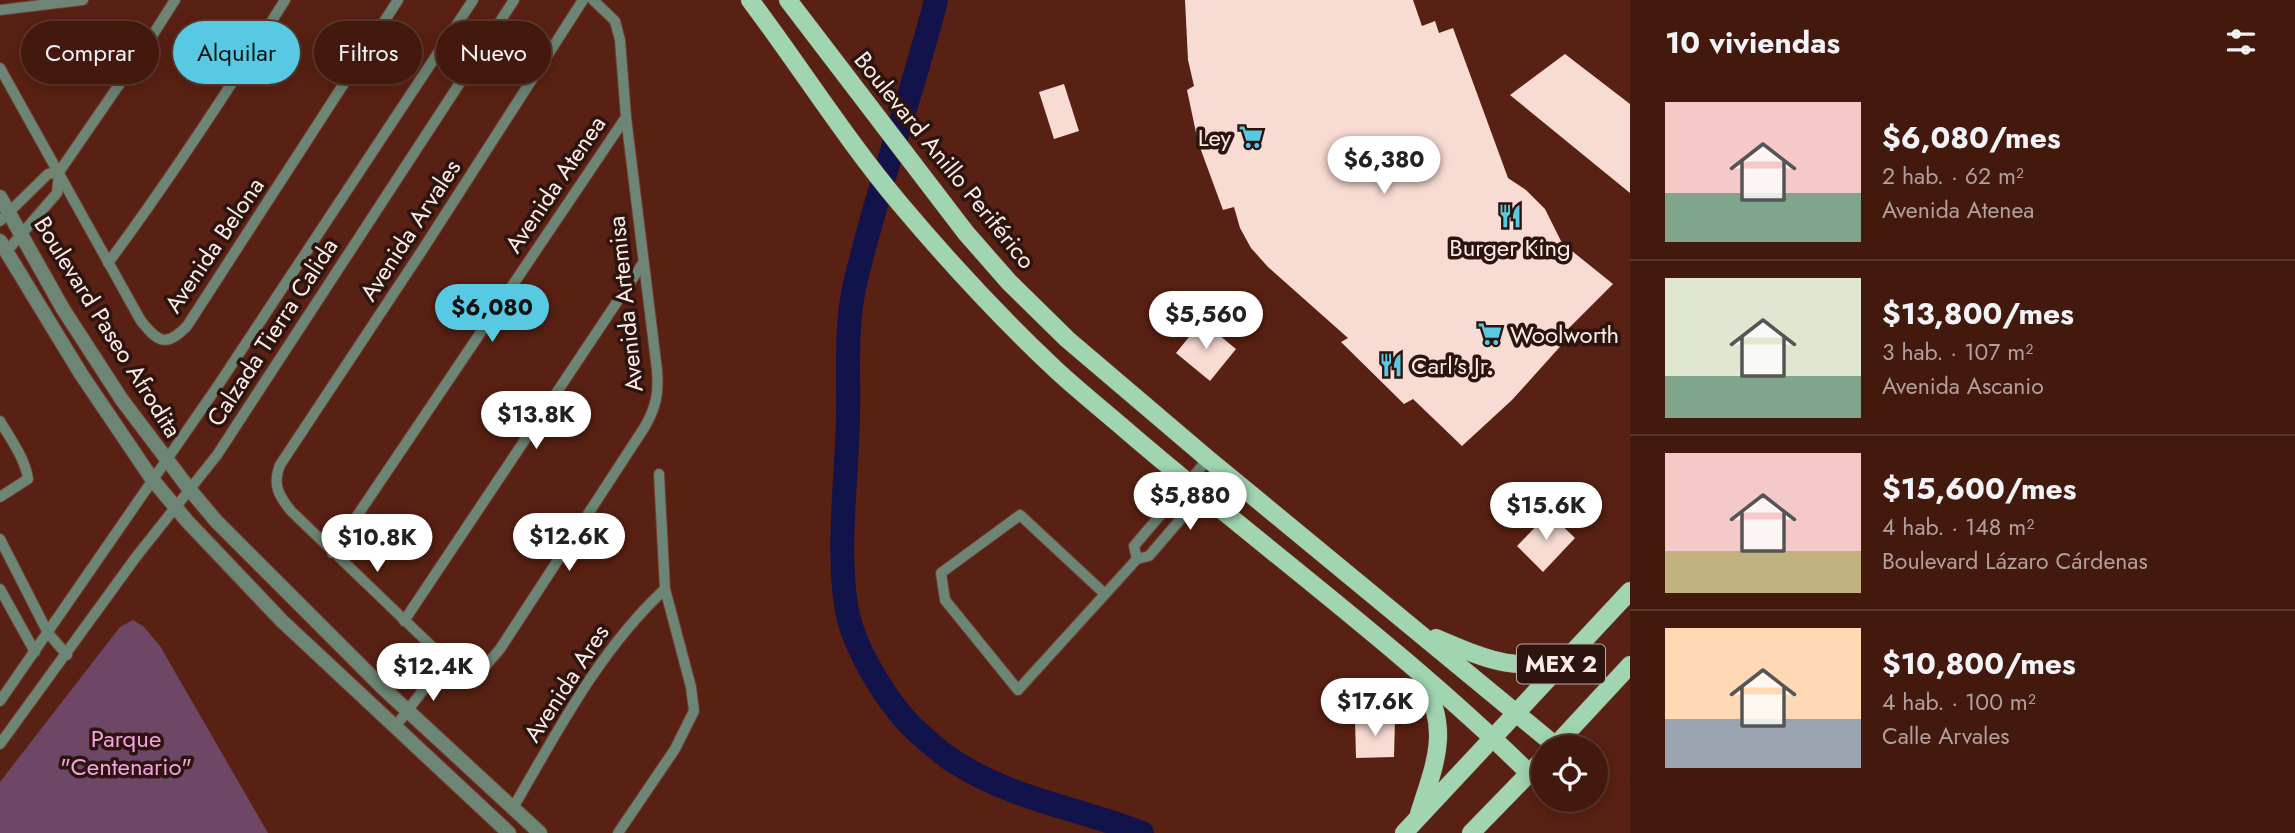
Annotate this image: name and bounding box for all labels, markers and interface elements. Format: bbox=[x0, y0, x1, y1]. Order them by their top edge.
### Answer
chip: Comprar bbox=[21, 21, 159, 84]
chip: Alquilar bbox=[173, 21, 300, 84]
chip: Filtros bbox=[314, 21, 422, 84]
chip: Nuevo bbox=[436, 21, 551, 84]
text: 10 viviendas bbox=[1665, 21, 1840, 64]
icon: filters bbox=[2222, 23, 2260, 61]
street label: Boulevard Anillo Periférico bbox=[846, 44, 1044, 276]
street label: Avenida Atenea bbox=[496, 108, 614, 260]
text: $6,080/mes bbox=[1882, 116, 2061, 159]
place label: Ley bbox=[1198, 120, 1231, 155]
supermarket icon: Ley bbox=[1237, 123, 1265, 151]
icon: home bbox=[1721, 130, 1805, 214]
pin: $6,380 bbox=[1327, 136, 1441, 196]
text: $6,380 bbox=[1343, 142, 1425, 176]
street label: Avenida Arvales bbox=[351, 152, 469, 308]
text: 2 hab. · 62 m² bbox=[1882, 159, 2024, 193]
street label: Avenida Belona bbox=[156, 170, 272, 320]
text: Avenida Atenea bbox=[1882, 193, 2034, 227]
restaurant icon: Burger King bbox=[1496, 202, 1524, 230]
street label: Boulevard Paseo Afrodita bbox=[26, 210, 190, 444]
street label: Avenida Artemisa bbox=[598, 214, 652, 394]
place label: Burger King bbox=[1449, 230, 1571, 265]
street label: Calzada Tierra Calida bbox=[198, 231, 346, 433]
pin: $6,080 bbox=[435, 284, 549, 344]
text: $6,080 bbox=[451, 290, 533, 324]
pin: $5,560 bbox=[1149, 292, 1263, 351]
text: $13,800/mes bbox=[1882, 292, 2074, 335]
text: $5,560 bbox=[1165, 297, 1247, 331]
icon: home bbox=[1721, 306, 1805, 390]
place label: Woolworth bbox=[1510, 317, 1619, 352]
supermarket icon: Woolworth bbox=[1476, 320, 1504, 348]
text: 3 hab. · 107 m² bbox=[1882, 335, 2033, 369]
place label: Carl's Jr. bbox=[1411, 348, 1494, 383]
restaurant icon: Carl's Jr. bbox=[1377, 351, 1405, 379]
text: Avenida Ascanio bbox=[1882, 369, 2044, 403]
pin: $13.8K bbox=[479, 392, 593, 451]
text: $13.8K bbox=[497, 397, 575, 431]
text: $15,600/mes bbox=[1882, 467, 2076, 510]
pin: $5,880 bbox=[1133, 472, 1247, 532]
text: $5,880 bbox=[1150, 478, 1230, 512]
icon: home bbox=[1721, 481, 1805, 565]
pin: $15.6K bbox=[1489, 482, 1603, 542]
text: $15.6K bbox=[1506, 488, 1586, 522]
text: 4 hab. · 148 m² bbox=[1882, 510, 2034, 544]
pin: $10.8K bbox=[320, 514, 434, 574]
pin: $12.6K bbox=[512, 514, 626, 573]
text: $12.6K bbox=[529, 519, 609, 553]
text: $10.8K bbox=[337, 520, 417, 554]
text: Boulevard Lázaro Cárdenas bbox=[1882, 544, 2148, 578]
street label: Avenida Ares bbox=[515, 617, 617, 749]
text: $10,800/mes bbox=[1882, 642, 2076, 685]
pin: $12.4K bbox=[376, 644, 490, 703]
road number: MEX 2 bbox=[1517, 644, 1605, 684]
text: $12.4K bbox=[393, 649, 473, 683]
icon: home bbox=[1721, 656, 1805, 740]
pin: $17.6K bbox=[1318, 678, 1432, 738]
text: $17.6K bbox=[1337, 684, 1413, 718]
text: 4 hab. · 100 m² bbox=[1882, 685, 2036, 719]
text: Calle Arvales bbox=[1882, 719, 2010, 753]
park label: Parque "Centenario" bbox=[60, 721, 192, 784]
map controls bbox=[1531, 735, 1608, 812]
button: locate bbox=[1531, 735, 1608, 812]

